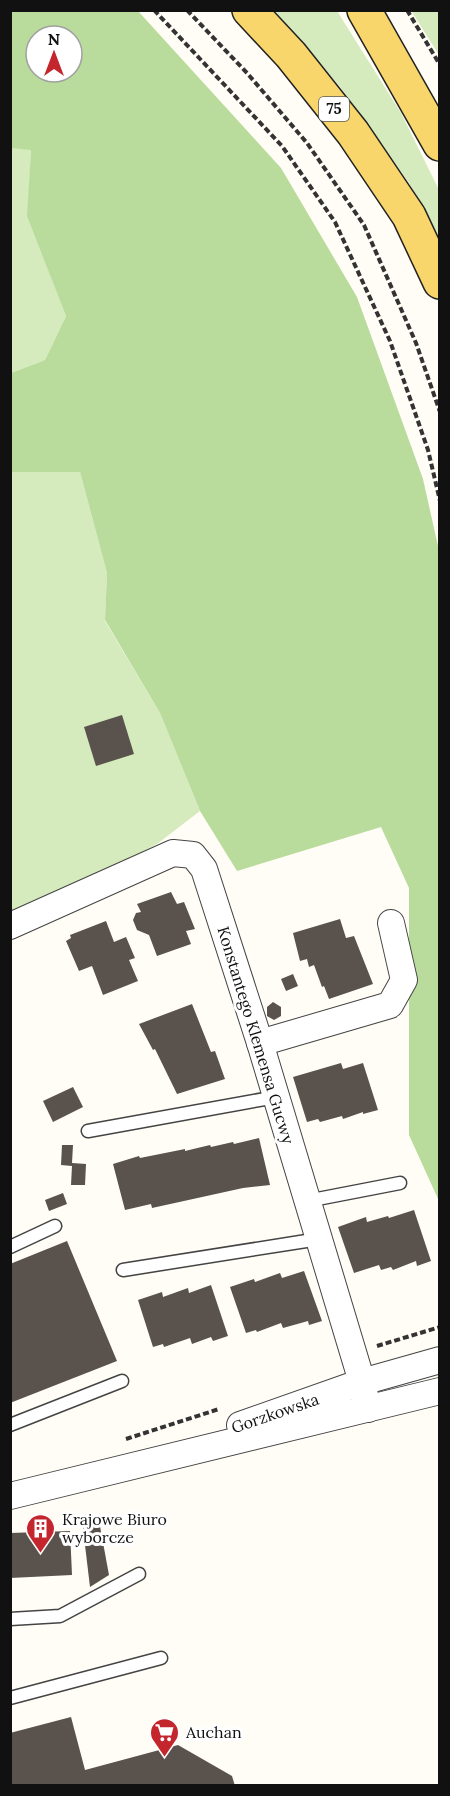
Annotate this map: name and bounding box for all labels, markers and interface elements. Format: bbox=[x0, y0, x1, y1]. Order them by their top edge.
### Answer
north arrow bbox=[24, 24, 84, 84]
text: N bbox=[48, 29, 60, 49]
road number: 75 bbox=[319, 97, 349, 121]
street label: Konstantego Klemensa Gucwy bbox=[213, 924, 299, 1147]
street label: Gorzkowska bbox=[229, 1389, 321, 1437]
place label: Krajowe Biuro wyborcze bbox=[62, 1509, 167, 1547]
building icon: Krajowe Biuro wyborcze bbox=[25, 1512, 57, 1554]
supermarket icon: Auchan bbox=[149, 1716, 181, 1758]
place label: Auchan bbox=[185, 1722, 242, 1742]

